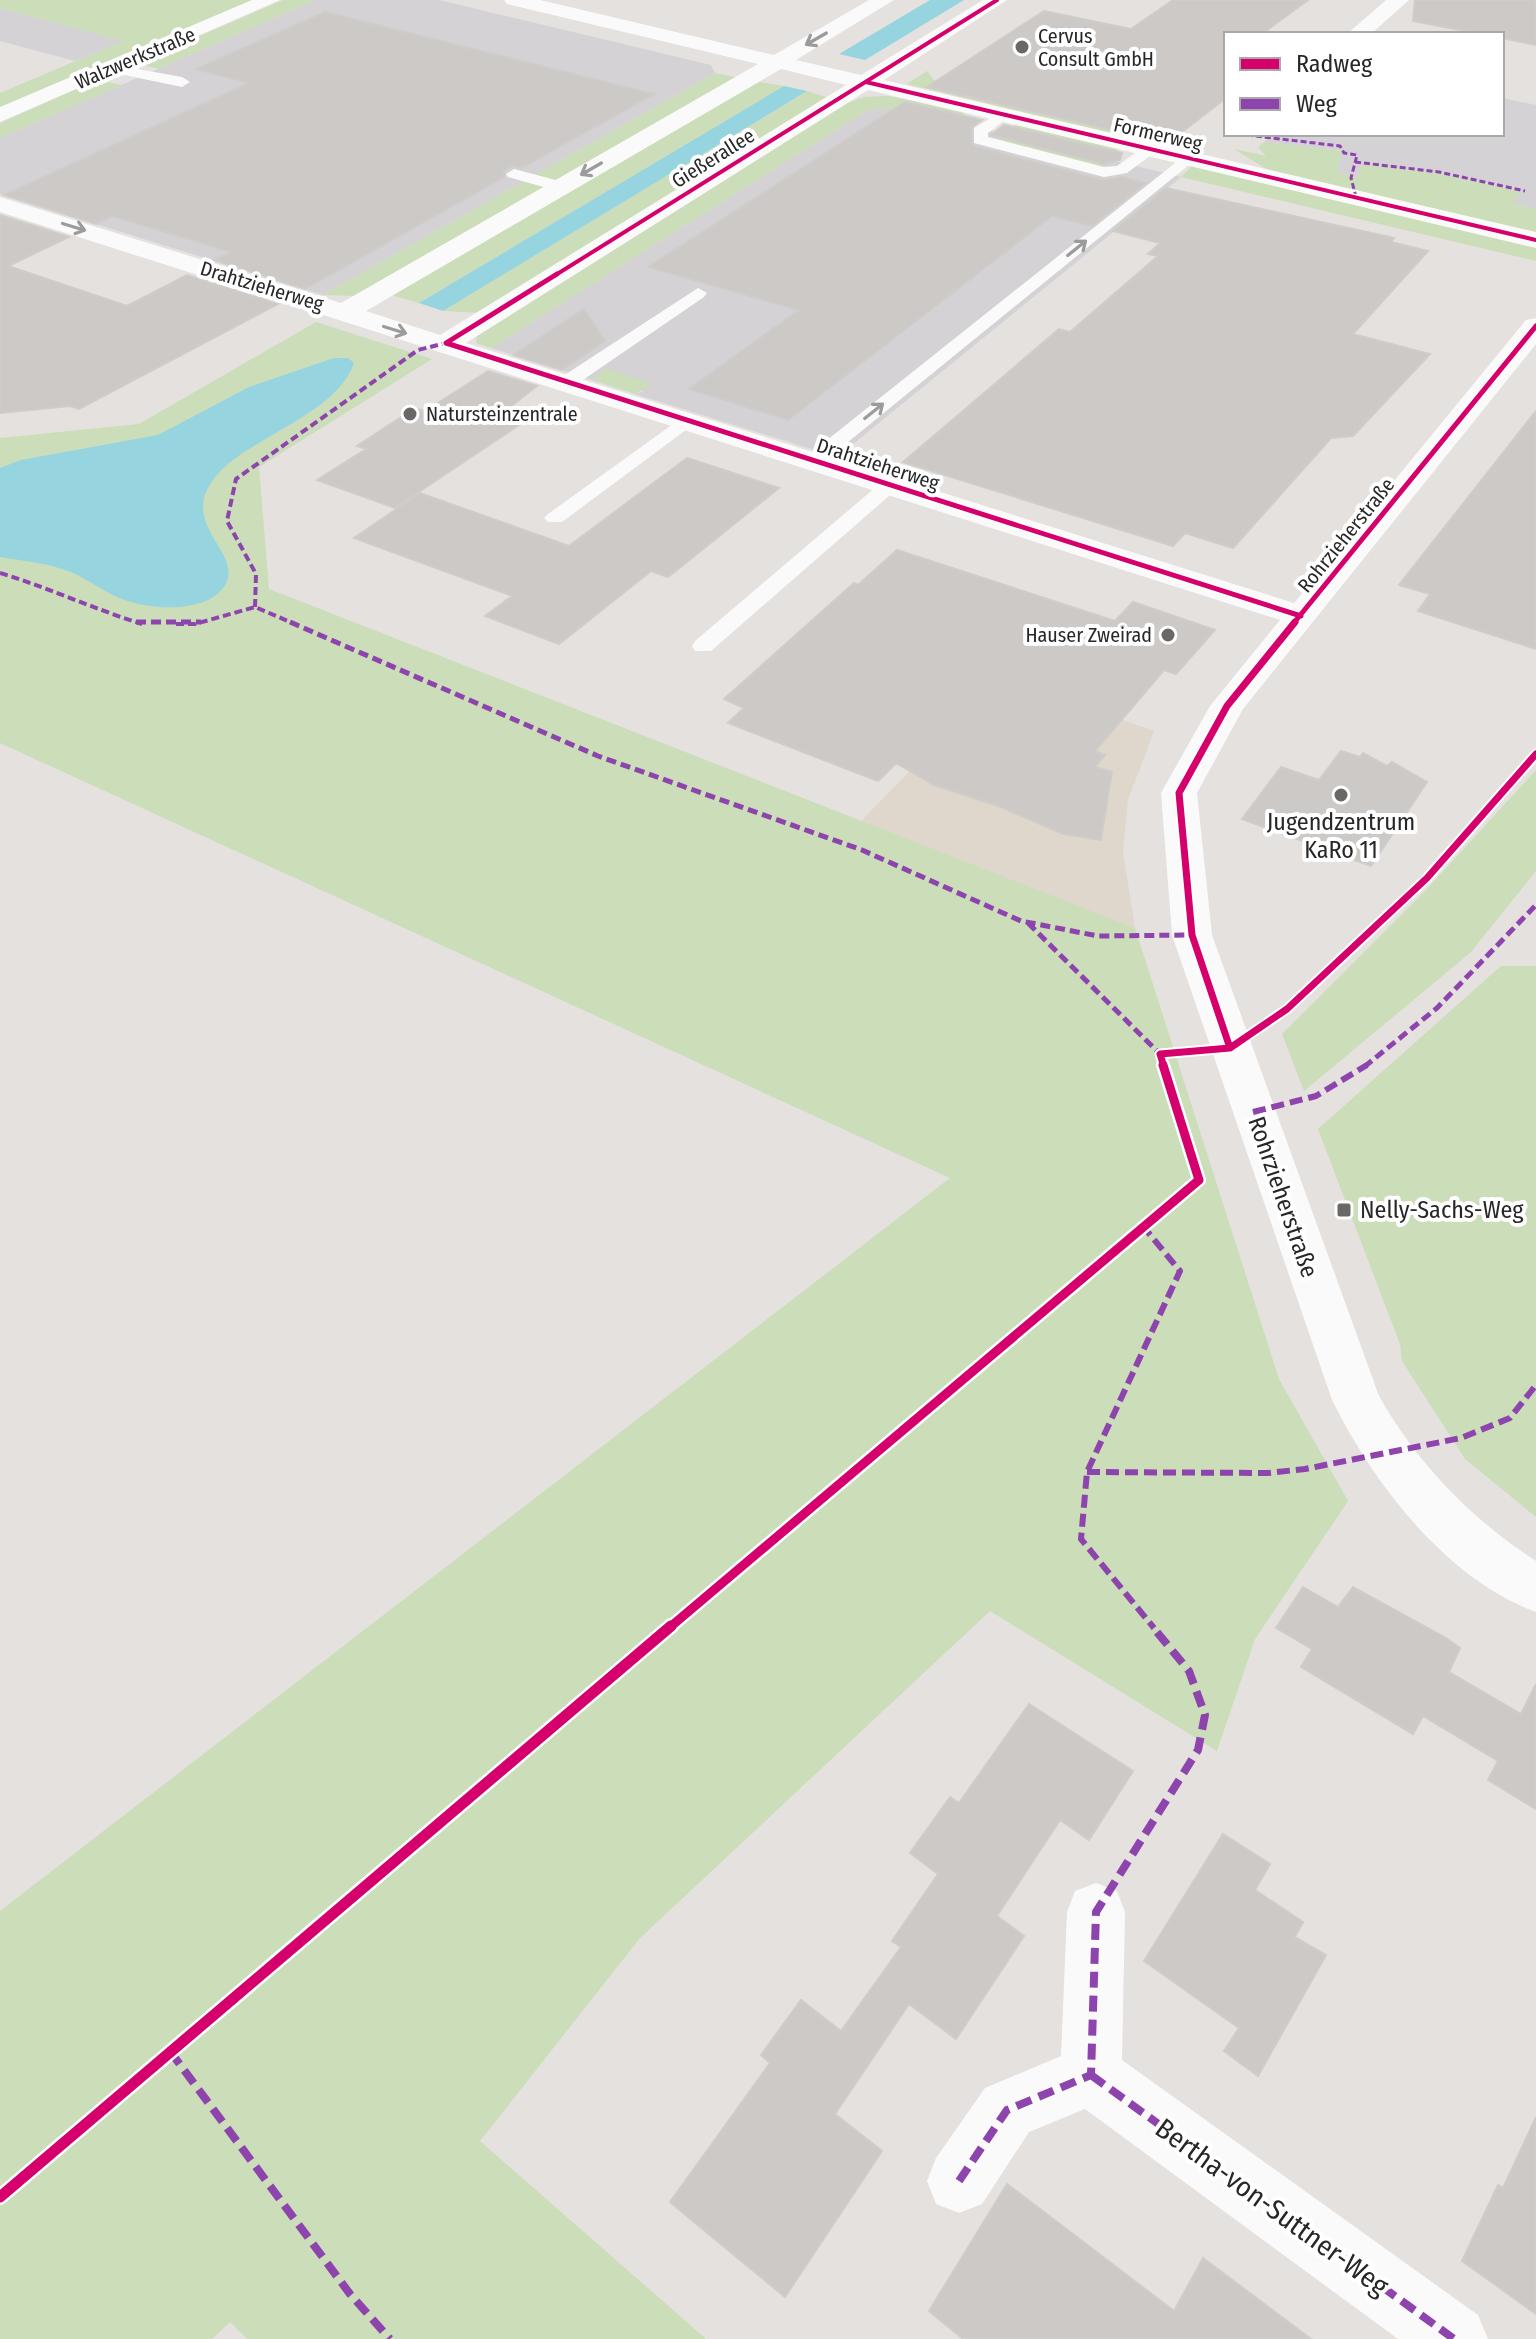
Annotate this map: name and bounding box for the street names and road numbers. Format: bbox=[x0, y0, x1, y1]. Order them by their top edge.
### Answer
street label: Walzwerkstraße bbox=[71, 22, 199, 94]
street label: Formerweg bbox=[1111, 112, 1205, 156]
street label: Gießerallee bbox=[667, 123, 759, 193]
street label: Drahtzieherweg bbox=[198, 256, 327, 316]
street label: Drahtzieherweg bbox=[814, 433, 943, 495]
street label: Rohrzieherstraße bbox=[1293, 473, 1399, 597]
street label: Rohrzieherstraße bbox=[1242, 1113, 1324, 1281]
street label: Bertha-von-Suttner-Weg bbox=[1149, 2111, 1396, 2303]

